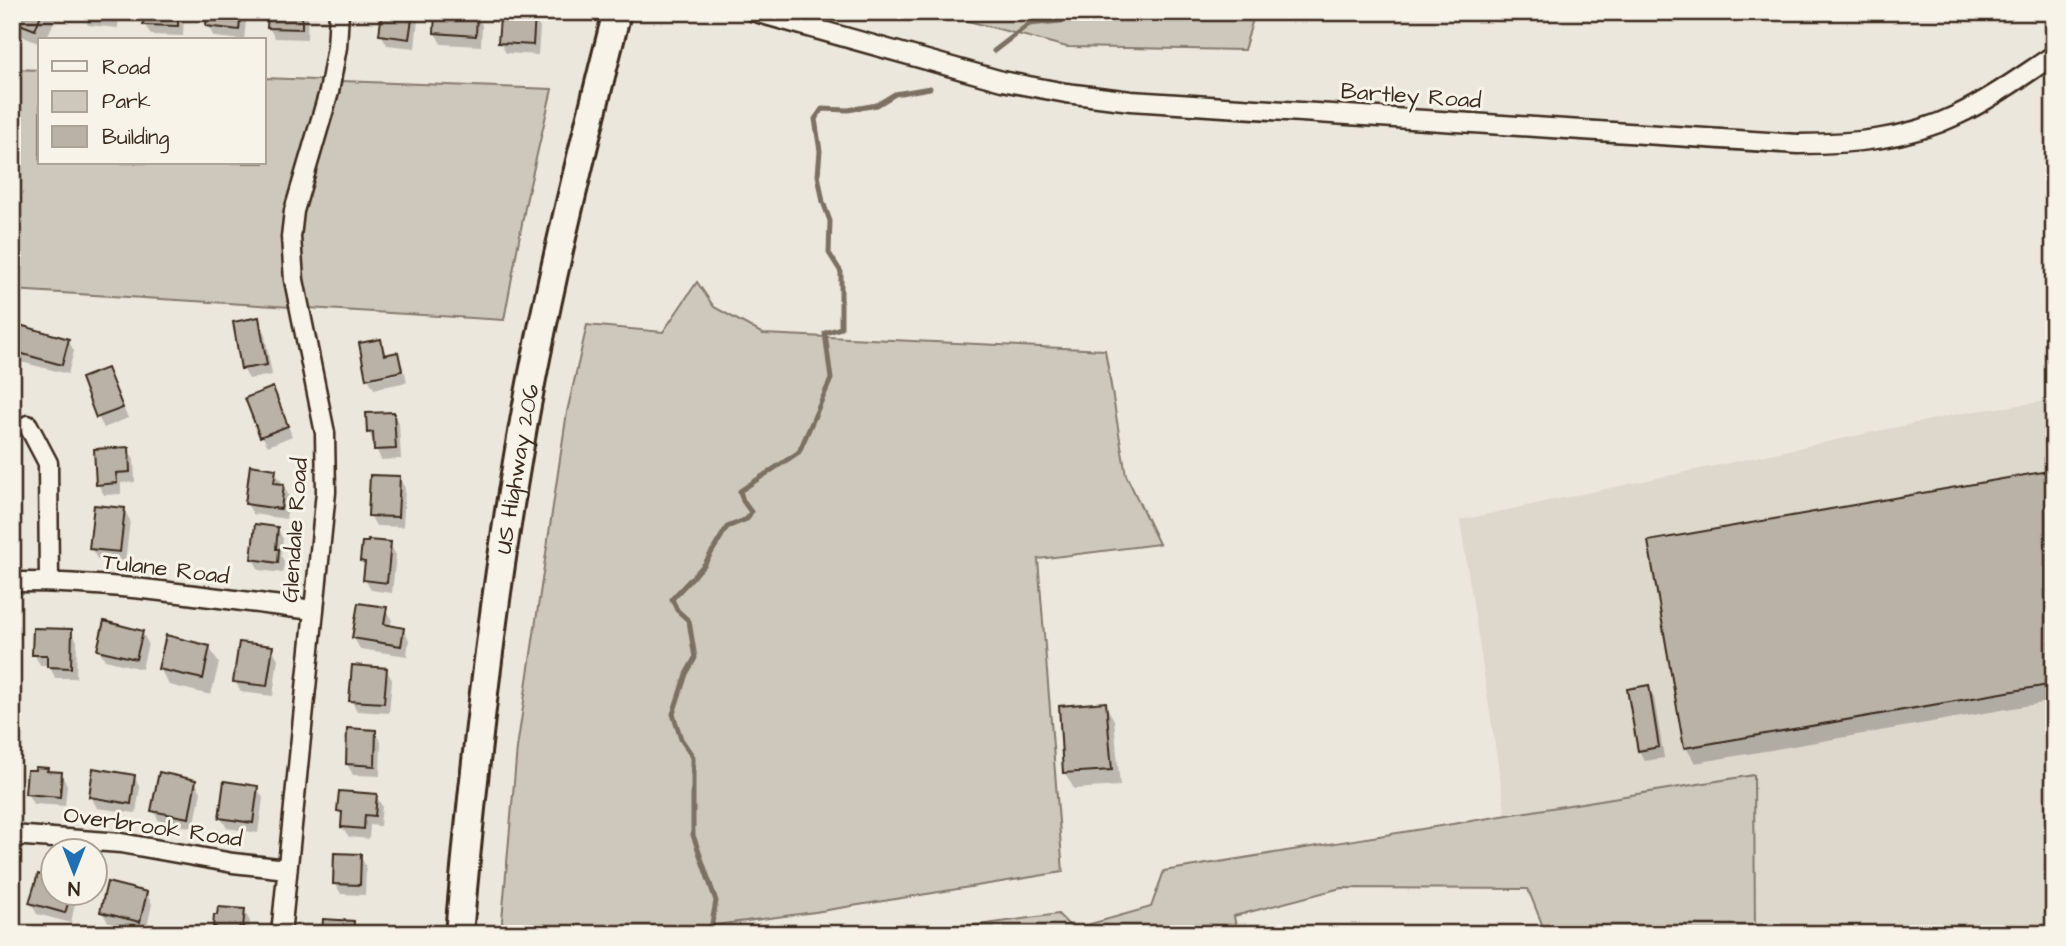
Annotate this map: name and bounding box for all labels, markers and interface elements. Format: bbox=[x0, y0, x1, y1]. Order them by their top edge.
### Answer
legend bbox=[38, 38, 266, 164]
text: Road bbox=[102, 53, 150, 82]
street label: Bartley Road bbox=[1340, 75, 1482, 118]
text: Park bbox=[102, 87, 151, 116]
text: Building bbox=[102, 123, 170, 154]
street label: US Highway 206 bbox=[488, 381, 548, 556]
street label: Glendale Road bbox=[274, 456, 316, 604]
street label: Tulane Road bbox=[101, 545, 231, 593]
street label: Overbrook Road bbox=[61, 799, 244, 855]
north arrow bbox=[38, 838, 108, 908]
text: N bbox=[68, 874, 80, 901]

